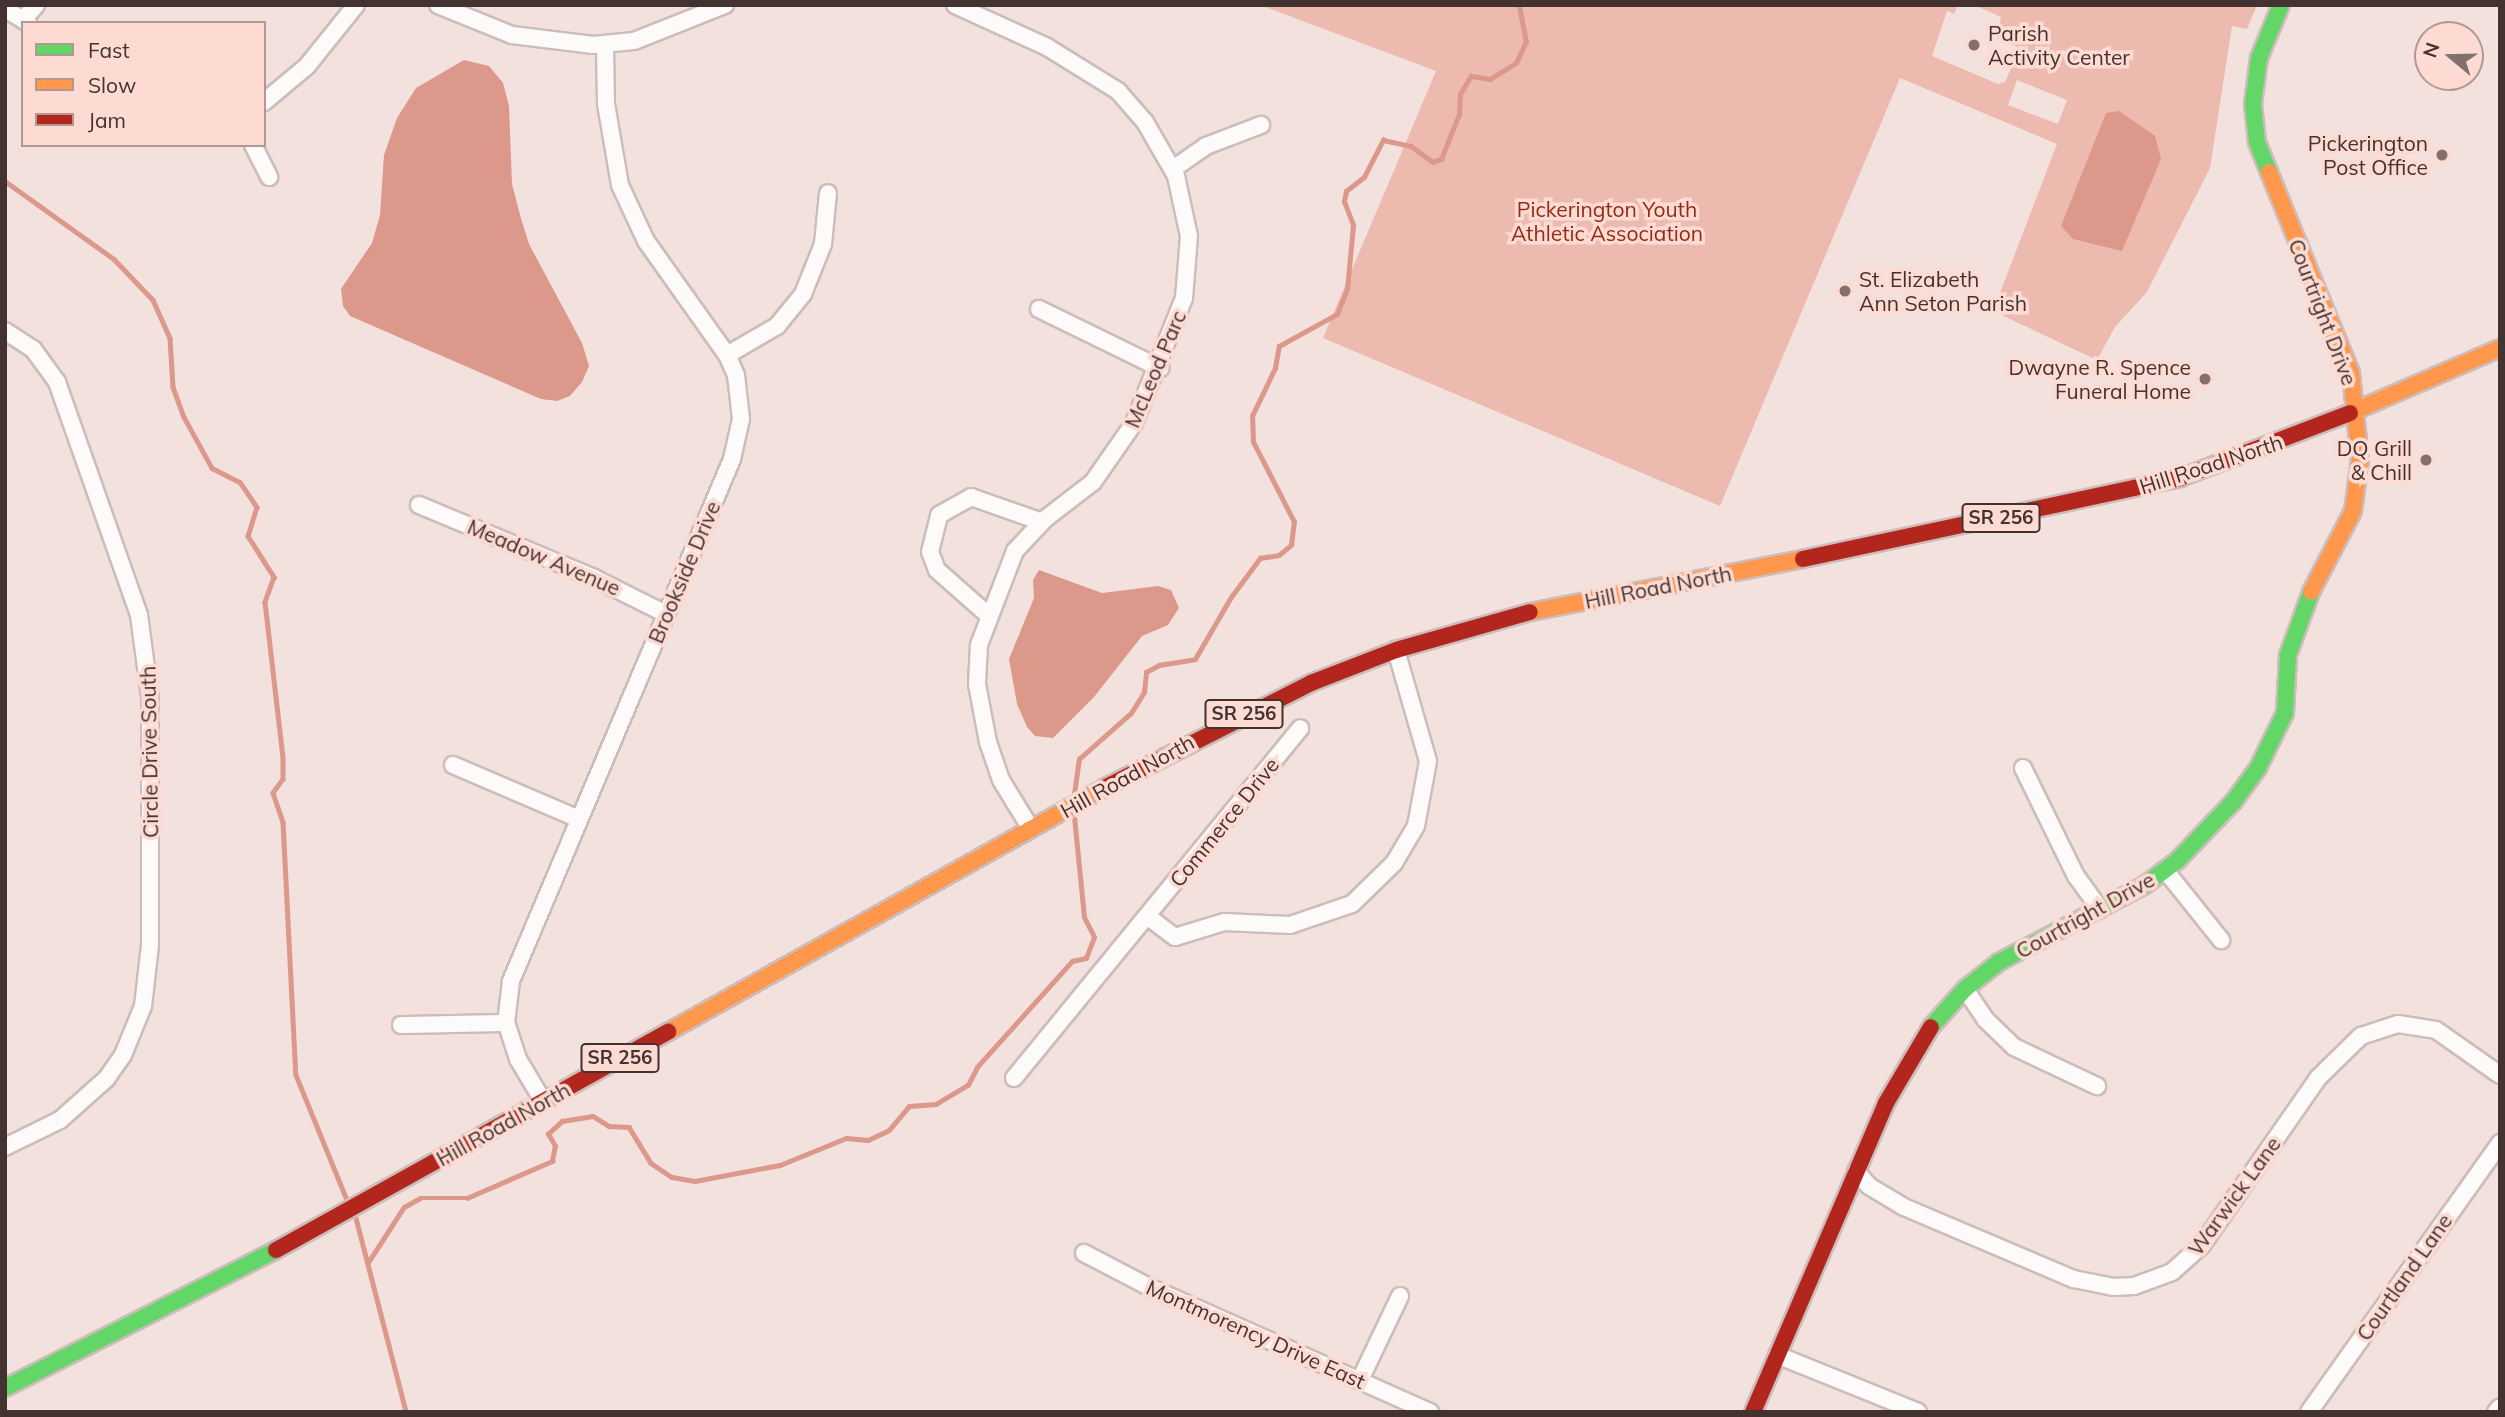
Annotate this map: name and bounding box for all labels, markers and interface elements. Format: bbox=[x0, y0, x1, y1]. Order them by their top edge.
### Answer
place label: Parish Activity Center bbox=[1988, 20, 2130, 70]
legend bbox=[21, 21, 266, 147]
north arrow bbox=[2414, 21, 2484, 91]
text: Fast bbox=[88, 37, 130, 63]
marker: Parish Activity Center bbox=[1966, 37, 1982, 53]
text: N bbox=[2417, 39, 2445, 61]
text: Slow bbox=[88, 72, 136, 98]
text: Jam bbox=[88, 107, 126, 133]
place label: Pickerington Post Office bbox=[2308, 130, 2428, 180]
marker: Pickerington Post Office bbox=[2434, 147, 2450, 163]
park label: Pickerington Youth Athletic Association bbox=[1511, 196, 1703, 246]
street label: Courtright Drive bbox=[2284, 235, 2362, 389]
place label: St. Elizabeth Ann Seton Parish bbox=[1859, 266, 2027, 316]
marker: St. Elizabeth Ann Seton Parish bbox=[1837, 283, 1853, 299]
street label: McLeod Parc bbox=[1119, 307, 1191, 431]
place label: Dwayne R. Spence Funeral Home bbox=[2008, 354, 2191, 404]
marker: Dwayne R. Spence Funeral Home bbox=[2197, 371, 2213, 387]
street label: Hill Road North bbox=[2136, 429, 2286, 499]
place label: DQ Grill & Chill bbox=[2337, 435, 2412, 485]
marker: DQ Grill & Chill bbox=[2418, 452, 2434, 468]
street label: Brookside Drive bbox=[643, 497, 725, 647]
road number: SR 256 bbox=[1961, 503, 2041, 534]
street label: Meadow Avenue bbox=[464, 513, 624, 601]
street label: Hill Road North bbox=[1582, 560, 1734, 614]
street label: Circle Drive South bbox=[135, 666, 163, 838]
road number: SR 256 bbox=[1204, 698, 1284, 730]
street label: Hill Road North bbox=[1056, 729, 1198, 823]
street label: Commerce Drive bbox=[1164, 752, 1284, 892]
street label: Courtright Drive bbox=[2011, 867, 2159, 963]
road number: SR 256 bbox=[580, 1042, 660, 1074]
street label: Hill Road North bbox=[432, 1077, 574, 1171]
street label: Warwick Lane bbox=[2182, 1132, 2286, 1260]
street label: Courtland Lane bbox=[2351, 1209, 2457, 1345]
street label: Montmorency Drive East bbox=[1143, 1274, 1369, 1394]

